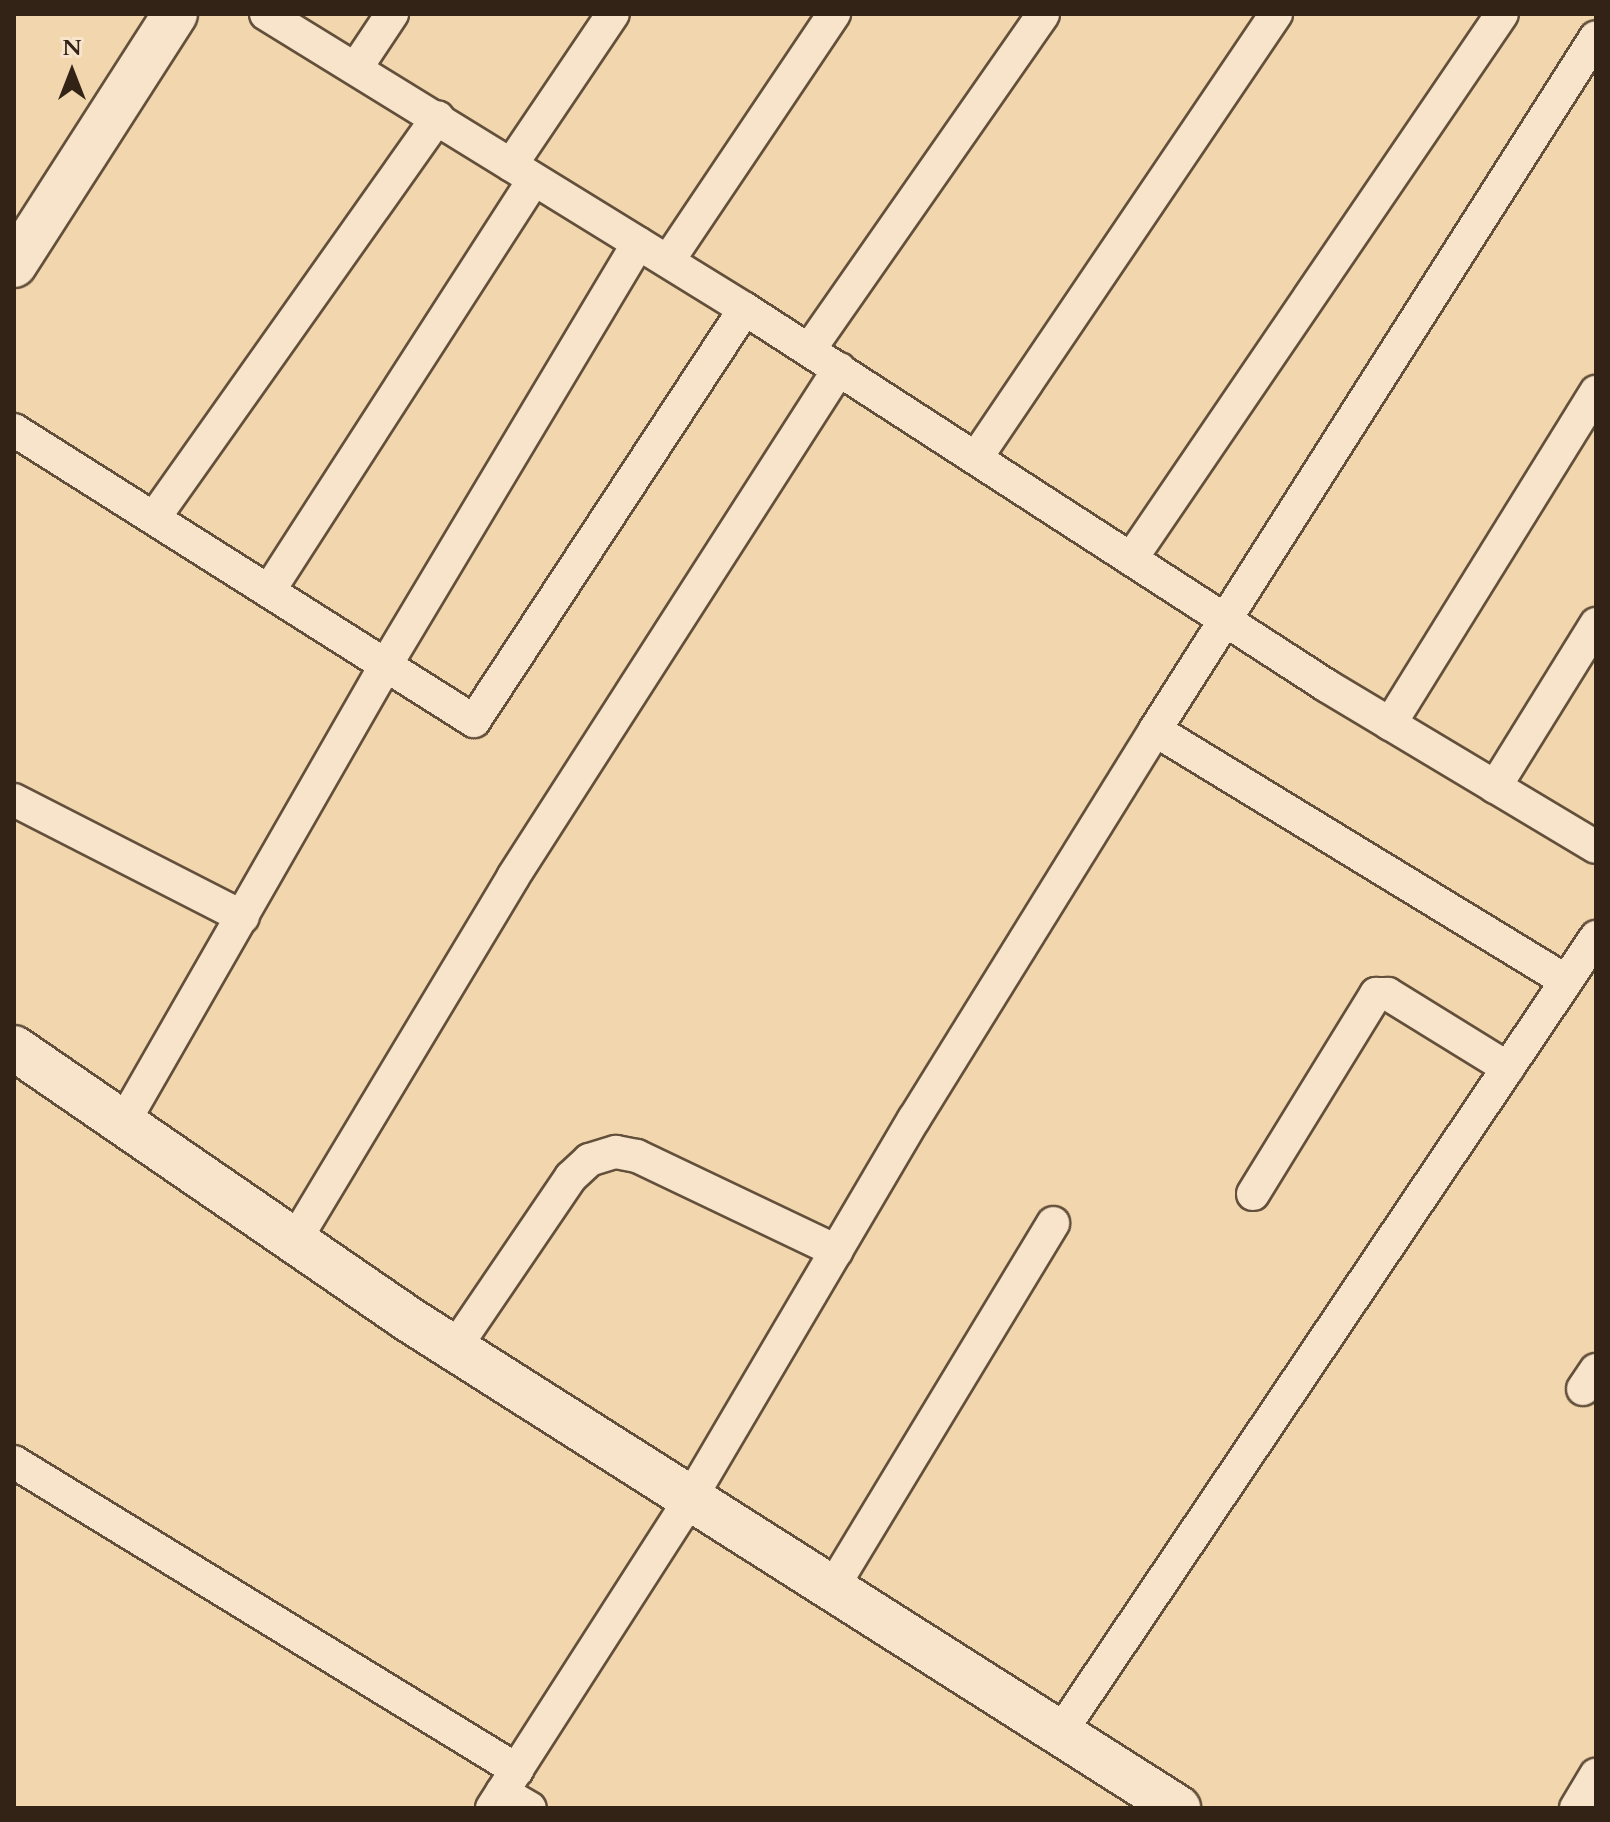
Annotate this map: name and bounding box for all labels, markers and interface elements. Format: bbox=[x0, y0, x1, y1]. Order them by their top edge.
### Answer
north arrow bbox=[32, 32, 112, 112]
text: N bbox=[62, 33, 82, 63]

